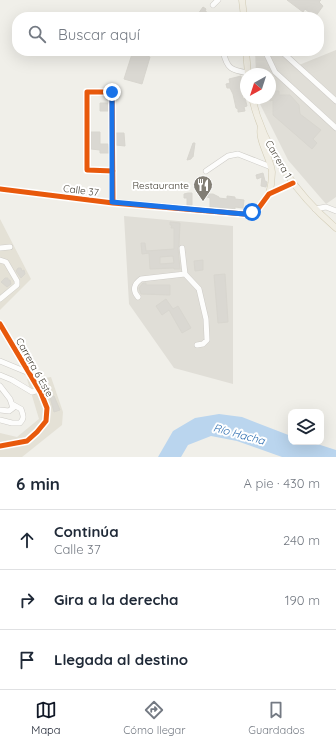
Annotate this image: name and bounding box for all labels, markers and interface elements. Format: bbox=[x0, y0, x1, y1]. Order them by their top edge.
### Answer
search box bbox=[12, 12, 324, 56]
icon: search bbox=[26, 23, 48, 45]
text: Buscar aquí bbox=[58, 25, 140, 44]
north arrow bbox=[240, 68, 276, 104]
route end bbox=[103, 83, 121, 101]
street label: Carrera 1 bbox=[262, 138, 295, 181]
restaurant icon: Restaurante bbox=[192, 174, 214, 202]
place label: Restaurante bbox=[132, 179, 189, 192]
street label: Calle 37 bbox=[62, 182, 100, 199]
route start bbox=[243, 203, 261, 221]
street label: Carrera 6 Este bbox=[13, 335, 56, 399]
map controls bbox=[288, 409, 324, 445]
button: layers bbox=[288, 409, 324, 445]
water label: Río Hacha bbox=[212, 420, 267, 448]
text: 6 min bbox=[16, 473, 60, 494]
text: A pie · 430 m bbox=[244, 475, 320, 491]
text: Continúa bbox=[54, 522, 119, 541]
icon: ahead bbox=[16, 529, 38, 551]
text: 240 m bbox=[283, 532, 320, 548]
text: Calle 37 bbox=[54, 541, 101, 557]
icon: right bbox=[16, 589, 38, 611]
text: Gira a la derecha bbox=[54, 590, 179, 609]
text: 190 m bbox=[285, 592, 320, 608]
icon: arrive bbox=[16, 649, 38, 671]
text: Llegada al destino bbox=[54, 650, 188, 669]
tab: Mapa bbox=[31, 699, 60, 737]
tab: Cómo llegar bbox=[123, 699, 186, 737]
tab: Guardados bbox=[248, 699, 305, 737]

